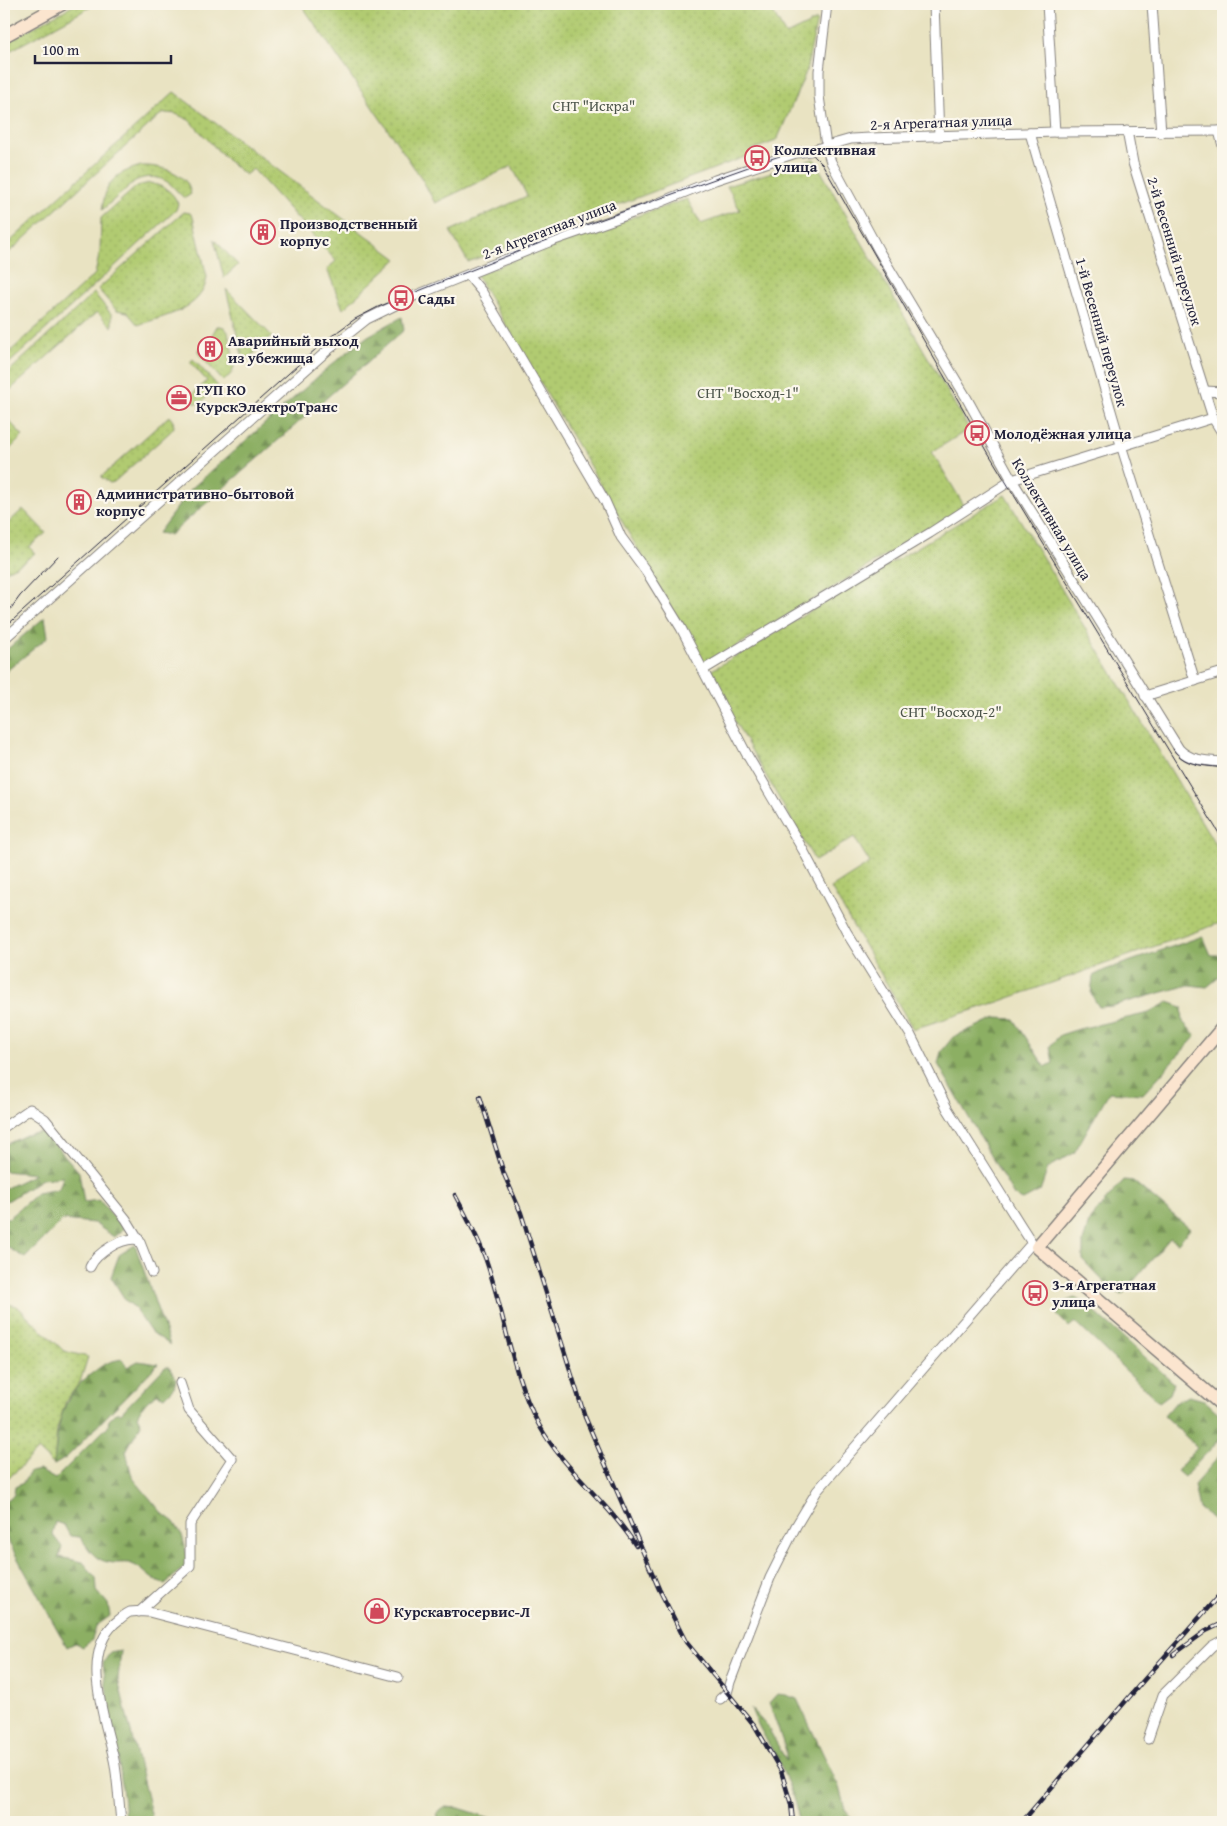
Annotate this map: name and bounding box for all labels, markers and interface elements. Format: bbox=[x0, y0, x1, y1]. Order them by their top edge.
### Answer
scale bar bbox=[35, 32, 171, 64]
text: 100 m bbox=[42, 39, 80, 60]
park label: СНТ "Искра" bbox=[553, 95, 635, 116]
street label: 2-я Агрегатная улица bbox=[870, 109, 1013, 135]
place label: Коллективная улица bbox=[773, 139, 876, 177]
bus stop icon: Коллективная улица bbox=[744, 145, 770, 171]
street label: 2-й Весенний переулок bbox=[1142, 174, 1208, 328]
street label: 2-я Агрегатная улица bbox=[479, 193, 620, 264]
place label: Производственный корпус bbox=[280, 213, 418, 251]
building icon: Производственный корпус bbox=[250, 219, 276, 245]
street label: 1-й Весенний переулок bbox=[1071, 255, 1133, 409]
bus stop icon: Сады bbox=[388, 285, 414, 311]
place label: Сады bbox=[418, 288, 455, 309]
place label: Аварийный выход из убежища bbox=[228, 330, 359, 368]
building icon: Аварийный выход из убежища bbox=[197, 336, 223, 362]
place label: ГУП КО КурскЭлектроТранс bbox=[196, 379, 338, 417]
park label: СНТ "Восход-1" bbox=[697, 382, 799, 403]
office icon: ГУП КО КурскЭлектроТранс bbox=[166, 385, 192, 411]
bus stop icon: Молодёжная улица bbox=[964, 420, 990, 446]
place label: Молодёжная улица bbox=[994, 423, 1132, 444]
street label: Коллективная улица bbox=[1007, 454, 1097, 585]
place label: Административно-бытовой корпус bbox=[96, 483, 295, 521]
building icon: Административно-бытовой корпус bbox=[66, 489, 92, 515]
park label: СНТ "Восход-2" bbox=[900, 701, 1002, 722]
place label: 3-я Агрегатная улица bbox=[1051, 1274, 1156, 1312]
bus stop icon: 3-я Агрегатная улица bbox=[1022, 1280, 1048, 1306]
shop icon: Курскавтосервис-Л bbox=[364, 1598, 390, 1624]
place label: Курскавтосервис-Л bbox=[394, 1601, 530, 1622]

